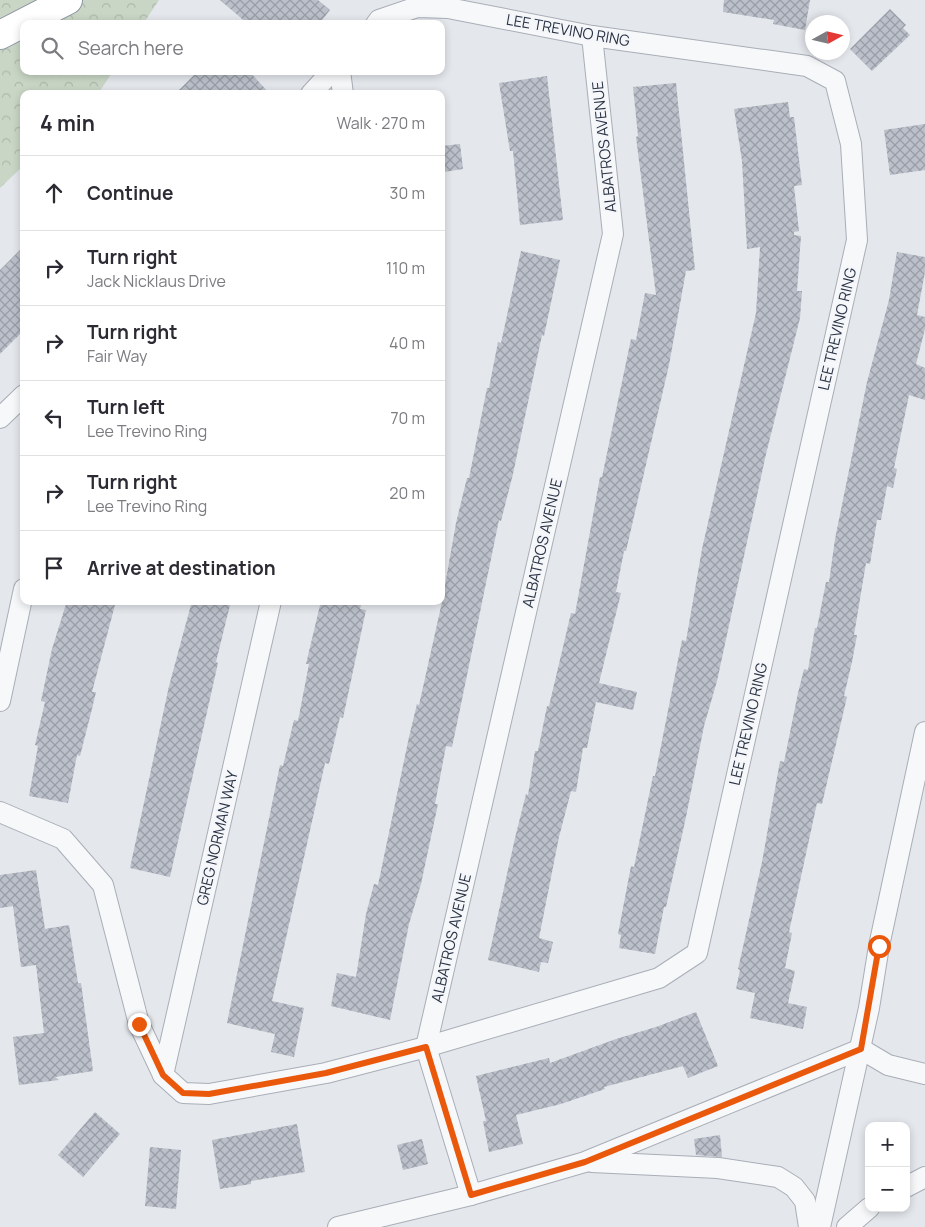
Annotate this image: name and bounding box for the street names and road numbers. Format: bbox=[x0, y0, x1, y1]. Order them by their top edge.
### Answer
street label: LEE TREVINO RING bbox=[505, 9, 632, 51]
street label: ALBATROS AVENUE bbox=[587, 80, 621, 214]
street label: LEE TREVINO RING bbox=[813, 265, 861, 392]
street label: ALBATROS AVENUE bbox=[517, 476, 567, 610]
street label: LEE TREVINO RING bbox=[724, 660, 772, 787]
street label: GREG NORMAN WAY bbox=[191, 768, 243, 907]
street label: ALBATROS AVENUE bbox=[426, 871, 476, 1005]

